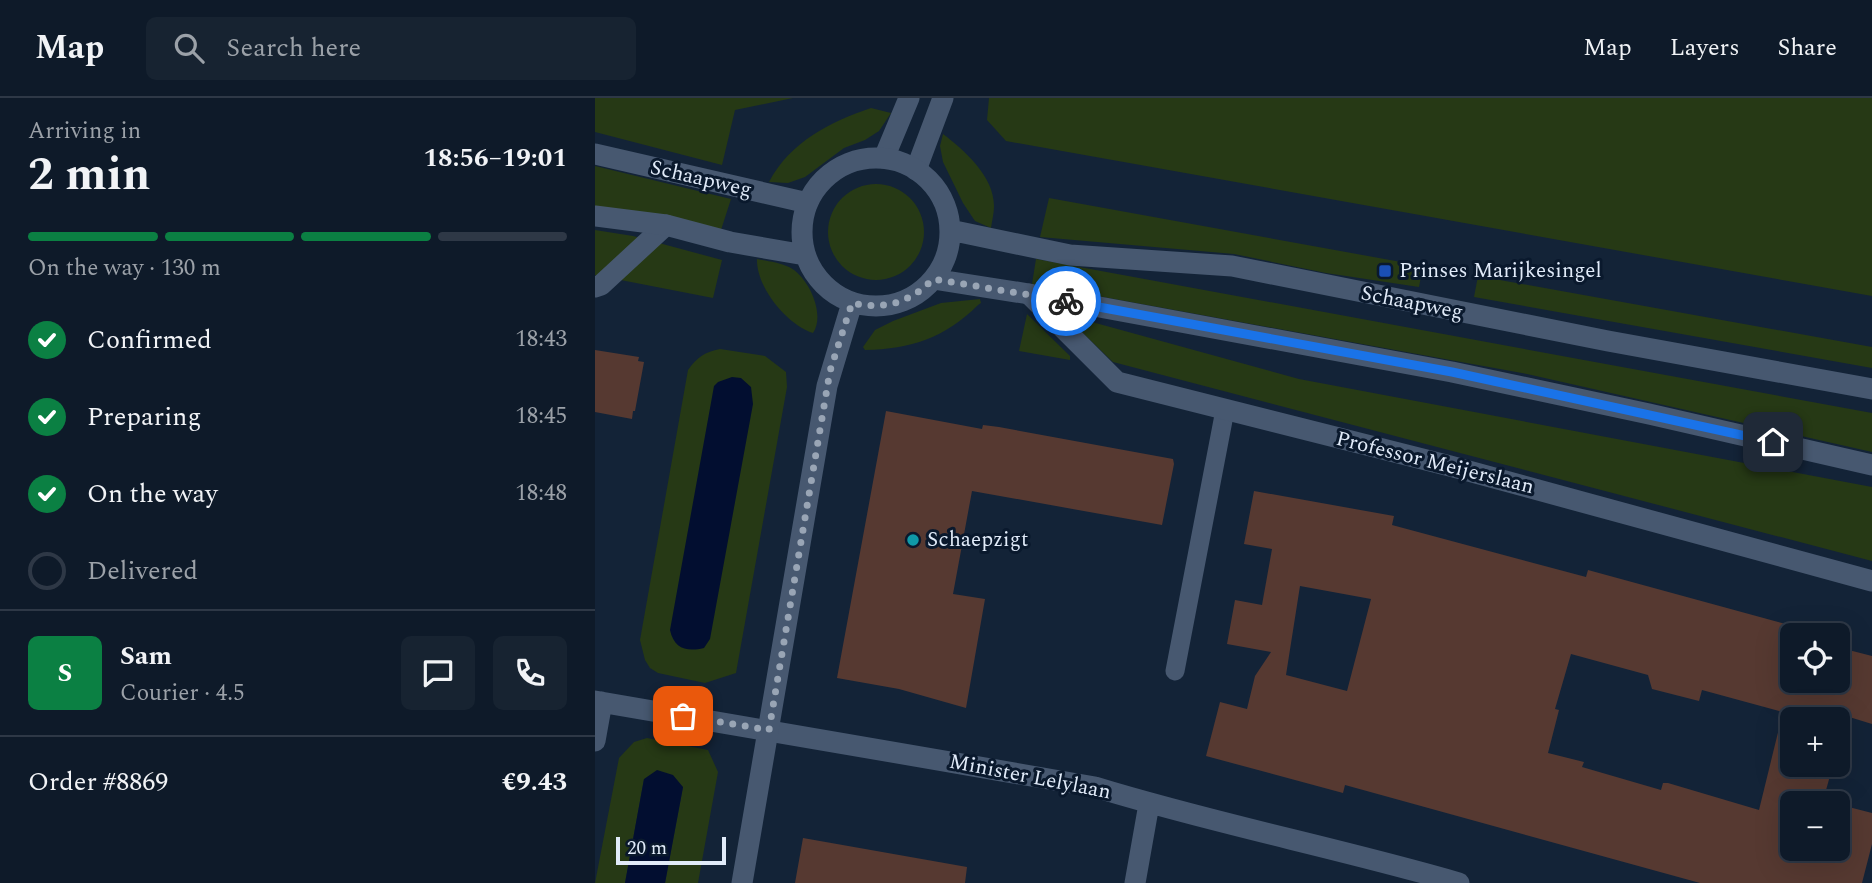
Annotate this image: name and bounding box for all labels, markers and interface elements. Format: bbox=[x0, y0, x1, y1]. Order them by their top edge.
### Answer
search box bbox=[146, 17, 636, 80]
text: Map bbox=[35, 23, 104, 73]
text: Search here bbox=[226, 28, 361, 68]
icon: search bbox=[170, 29, 208, 67]
text: Map bbox=[1583, 30, 1632, 66]
text: Layers bbox=[1670, 30, 1740, 66]
text: Share bbox=[1778, 30, 1837, 66]
text: Arriving in bbox=[28, 114, 141, 149]
text: 18:56–19:01 bbox=[423, 138, 567, 178]
text: 2 min bbox=[28, 140, 150, 210]
street label: Schaapweg bbox=[647, 152, 755, 206]
text: On the way · 130 m bbox=[28, 251, 221, 286]
place label: Prinses Marijkesingel bbox=[1399, 255, 1602, 287]
marker: Prinses Marijkesingel bbox=[1377, 263, 1393, 279]
courier bbox=[1031, 266, 1101, 336]
street label: Schaapweg bbox=[1358, 277, 1466, 329]
icon: bike bbox=[1047, 282, 1085, 320]
text: Confirmed bbox=[87, 320, 212, 360]
icon: check bbox=[28, 321, 66, 359]
text: 18:43 bbox=[515, 322, 567, 357]
text: Preparing bbox=[87, 397, 201, 437]
icon: check bbox=[28, 398, 66, 436]
text: 18:45 bbox=[515, 399, 567, 434]
pin bbox=[1743, 412, 1803, 472]
street label: Professor Meijerslaan bbox=[1333, 423, 1537, 503]
icon: home bbox=[1754, 423, 1792, 461]
text: On the way bbox=[87, 474, 218, 514]
icon: check bbox=[28, 475, 66, 513]
text: 18:48 bbox=[515, 476, 567, 511]
place label: Schaepzigt bbox=[927, 524, 1028, 556]
marker: Schaepzigt bbox=[905, 532, 921, 548]
text: Delivered bbox=[87, 551, 198, 591]
map controls bbox=[1780, 623, 1850, 861]
button: locate bbox=[1780, 623, 1850, 693]
text: Sam bbox=[120, 636, 172, 676]
button: chat bbox=[401, 636, 475, 710]
button: phone bbox=[493, 636, 567, 710]
text: S bbox=[58, 653, 72, 693]
text: Courier · 4.5 bbox=[120, 676, 245, 711]
pin bbox=[653, 686, 713, 746]
icon: bag bbox=[664, 697, 702, 735]
button: + bbox=[1780, 707, 1850, 777]
street label: Minister Lelylaan bbox=[946, 746, 1114, 808]
text: Order #8869 bbox=[28, 762, 168, 802]
text: €9.43 bbox=[502, 762, 567, 802]
button: − bbox=[1780, 791, 1850, 861]
scale bar bbox=[616, 834, 726, 866]
text: 20 m bbox=[627, 834, 667, 863]

